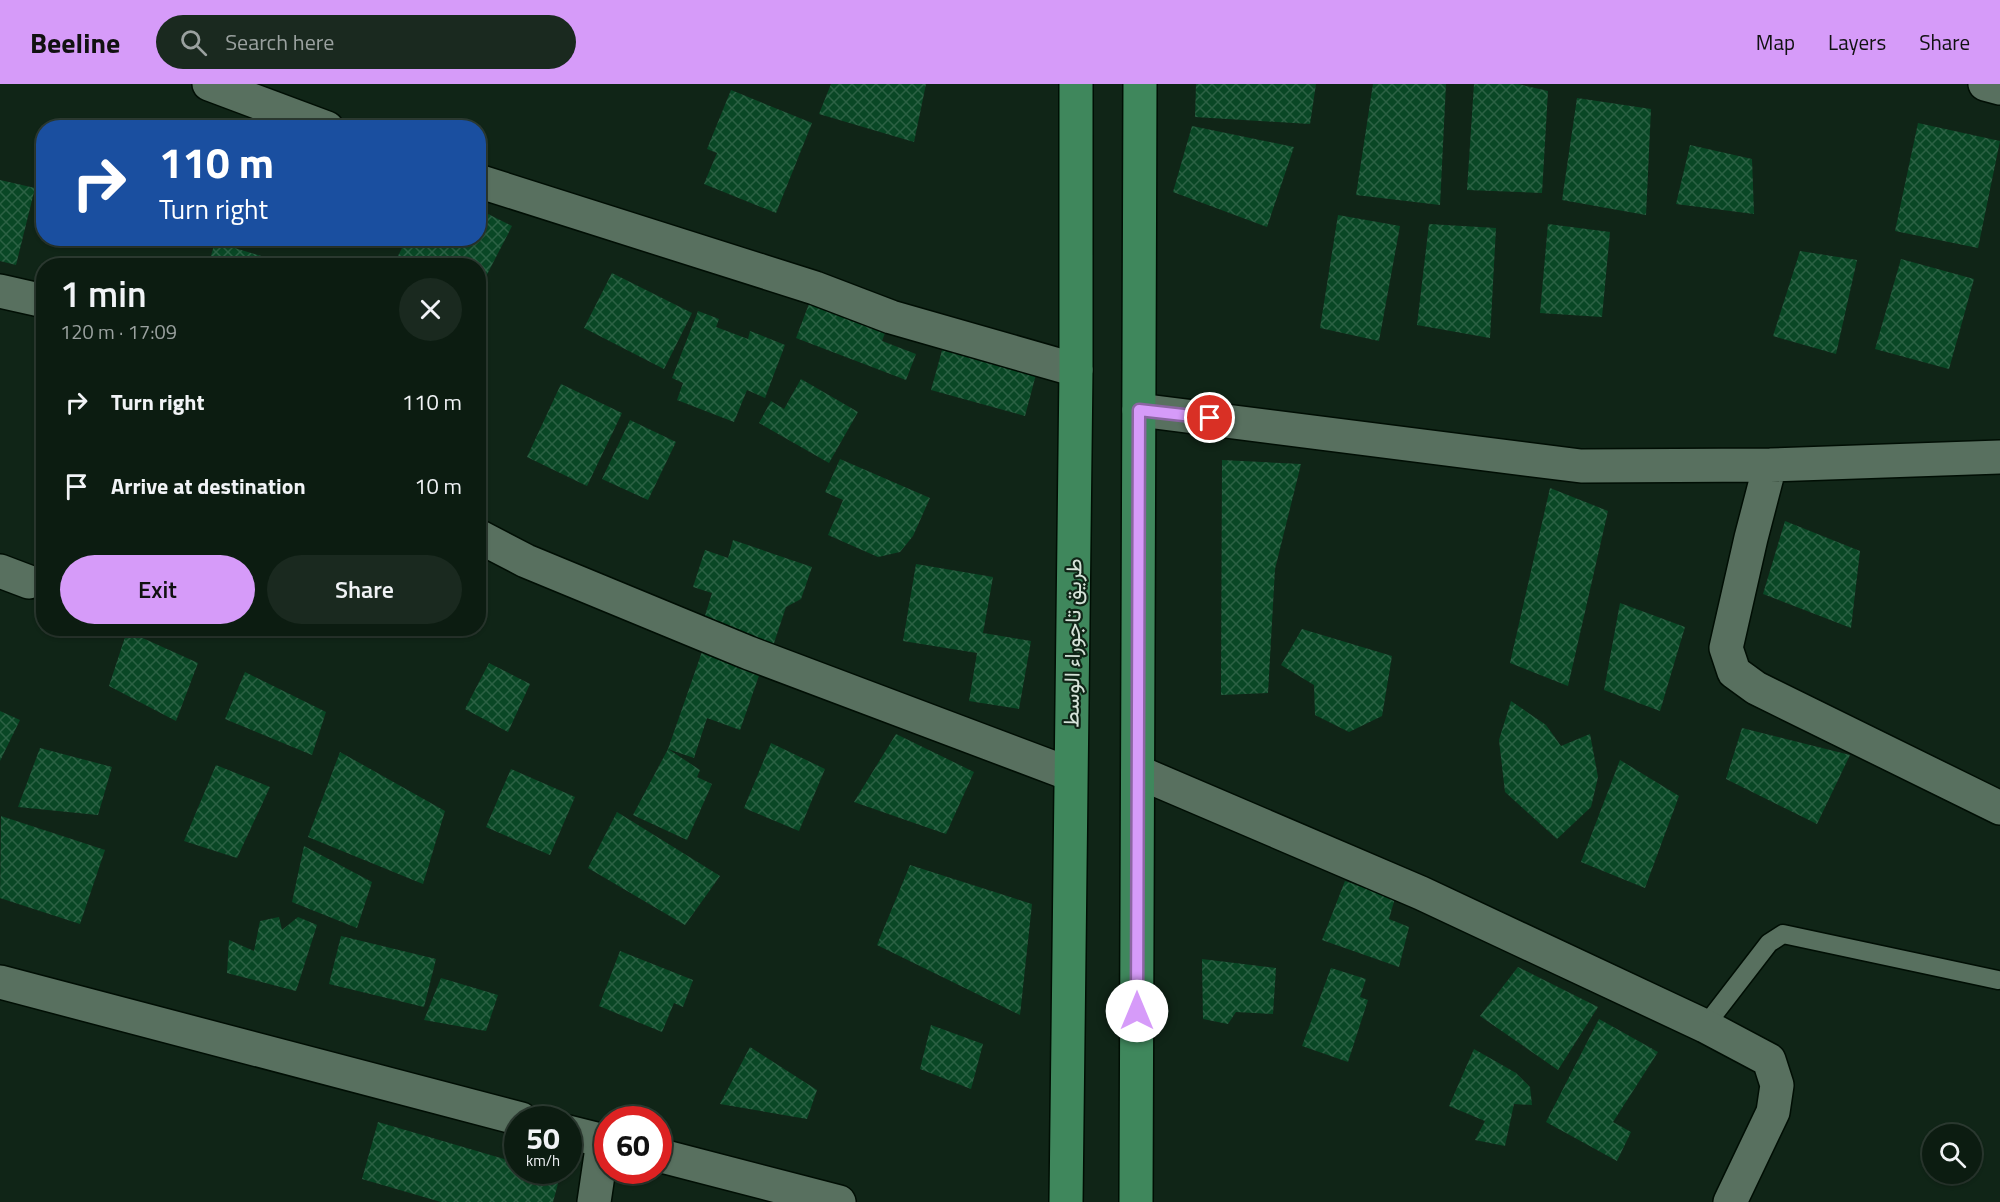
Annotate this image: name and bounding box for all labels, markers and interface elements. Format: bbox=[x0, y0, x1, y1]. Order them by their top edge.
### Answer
search box bbox=[156, 15, 576, 69]
text: Beeline bbox=[30, 21, 120, 64]
text: Search here bbox=[225, 25, 334, 59]
icon: search bbox=[177, 26, 210, 59]
text: Map bbox=[1756, 26, 1795, 58]
text: Layers bbox=[1828, 26, 1886, 58]
text: Share bbox=[1919, 26, 1970, 58]
text: 110 m bbox=[159, 130, 274, 194]
icon: right bbox=[60, 144, 138, 222]
text: Turn right bbox=[159, 188, 268, 229]
text: 1 min bbox=[60, 266, 147, 321]
button: close bbox=[399, 278, 462, 341]
text: 120 m · 17:09 bbox=[60, 316, 177, 347]
text: Turn right bbox=[111, 385, 205, 419]
text: 110 m bbox=[402, 385, 462, 419]
icon: right bbox=[60, 386, 93, 419]
pin bbox=[1184, 392, 1235, 443]
icon: arrive bbox=[1193, 401, 1226, 434]
text: Arrive at destination bbox=[111, 469, 306, 503]
text: 10 m bbox=[414, 469, 462, 503]
icon: arrive bbox=[60, 470, 93, 503]
button: Exit bbox=[60, 555, 255, 624]
button: Share bbox=[267, 555, 462, 624]
street label: طريق تاجوراء الوسط bbox=[1054, 558, 1090, 728]
position arrow bbox=[1105, 979, 1169, 1043]
speed limit sign: 60 bbox=[594, 1106, 672, 1184]
text: 50 bbox=[526, 1115, 560, 1161]
map controls bbox=[1922, 1124, 1982, 1184]
button: search bbox=[1922, 1124, 1982, 1184]
text: km/h bbox=[526, 1149, 560, 1172]

